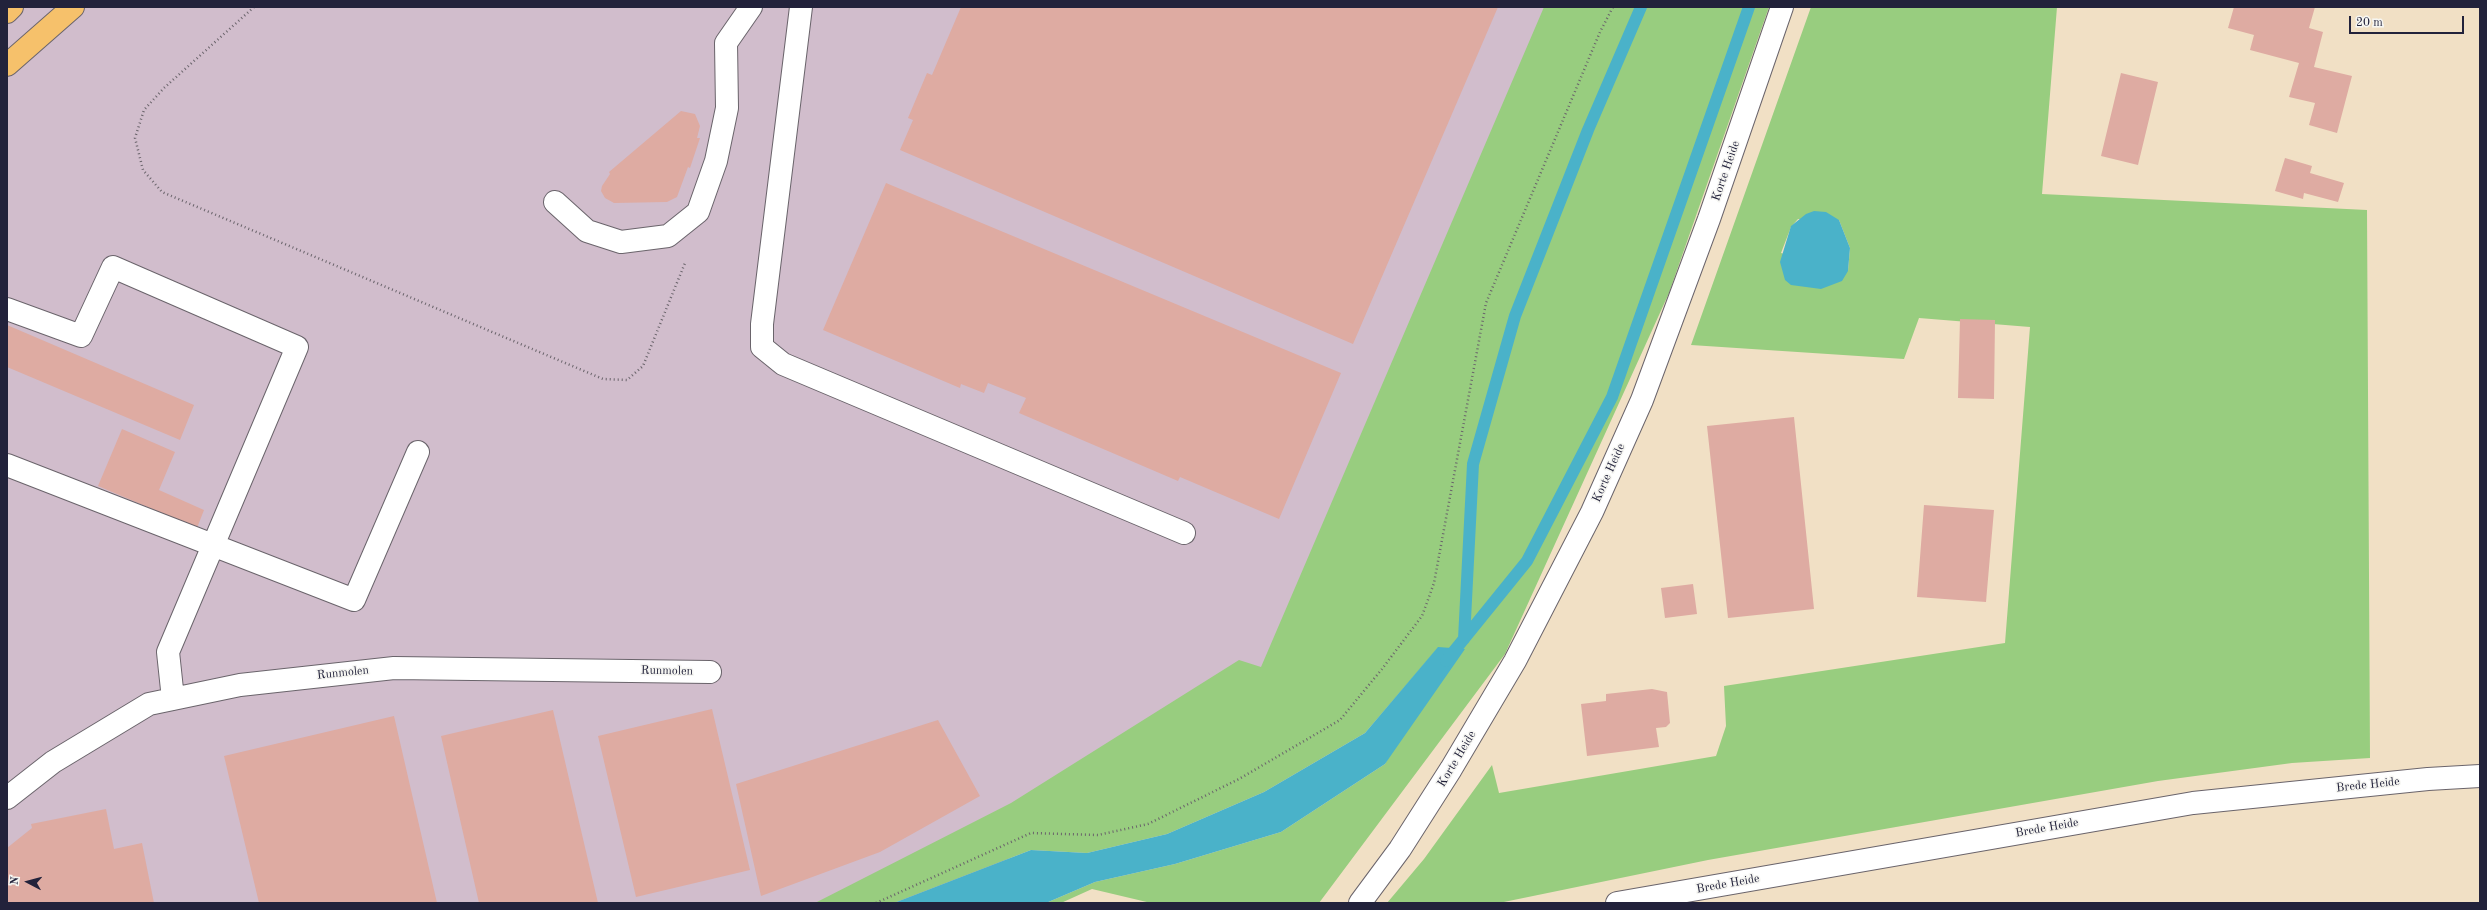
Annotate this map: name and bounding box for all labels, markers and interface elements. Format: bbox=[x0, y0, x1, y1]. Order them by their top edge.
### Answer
scale bar bbox=[2351, 8, 2466, 34]
text: 20 m bbox=[2356, 17, 2383, 29]
street label: Korte Heide bbox=[1709, 139, 1743, 203]
street label: Korte Heide bbox=[1590, 441, 1628, 505]
street label: Runmolen bbox=[316, 663, 370, 683]
street label: Runmolen bbox=[641, 663, 693, 679]
street label: Korte Heide bbox=[1435, 728, 1479, 790]
street label: Brede Heide bbox=[2335, 775, 2401, 795]
street label: Brede Heide bbox=[2014, 815, 2080, 841]
north arrow bbox=[8, 862, 48, 902]
street label: Brede Heide bbox=[1695, 871, 1761, 897]
text: N bbox=[10, 876, 21, 885]

